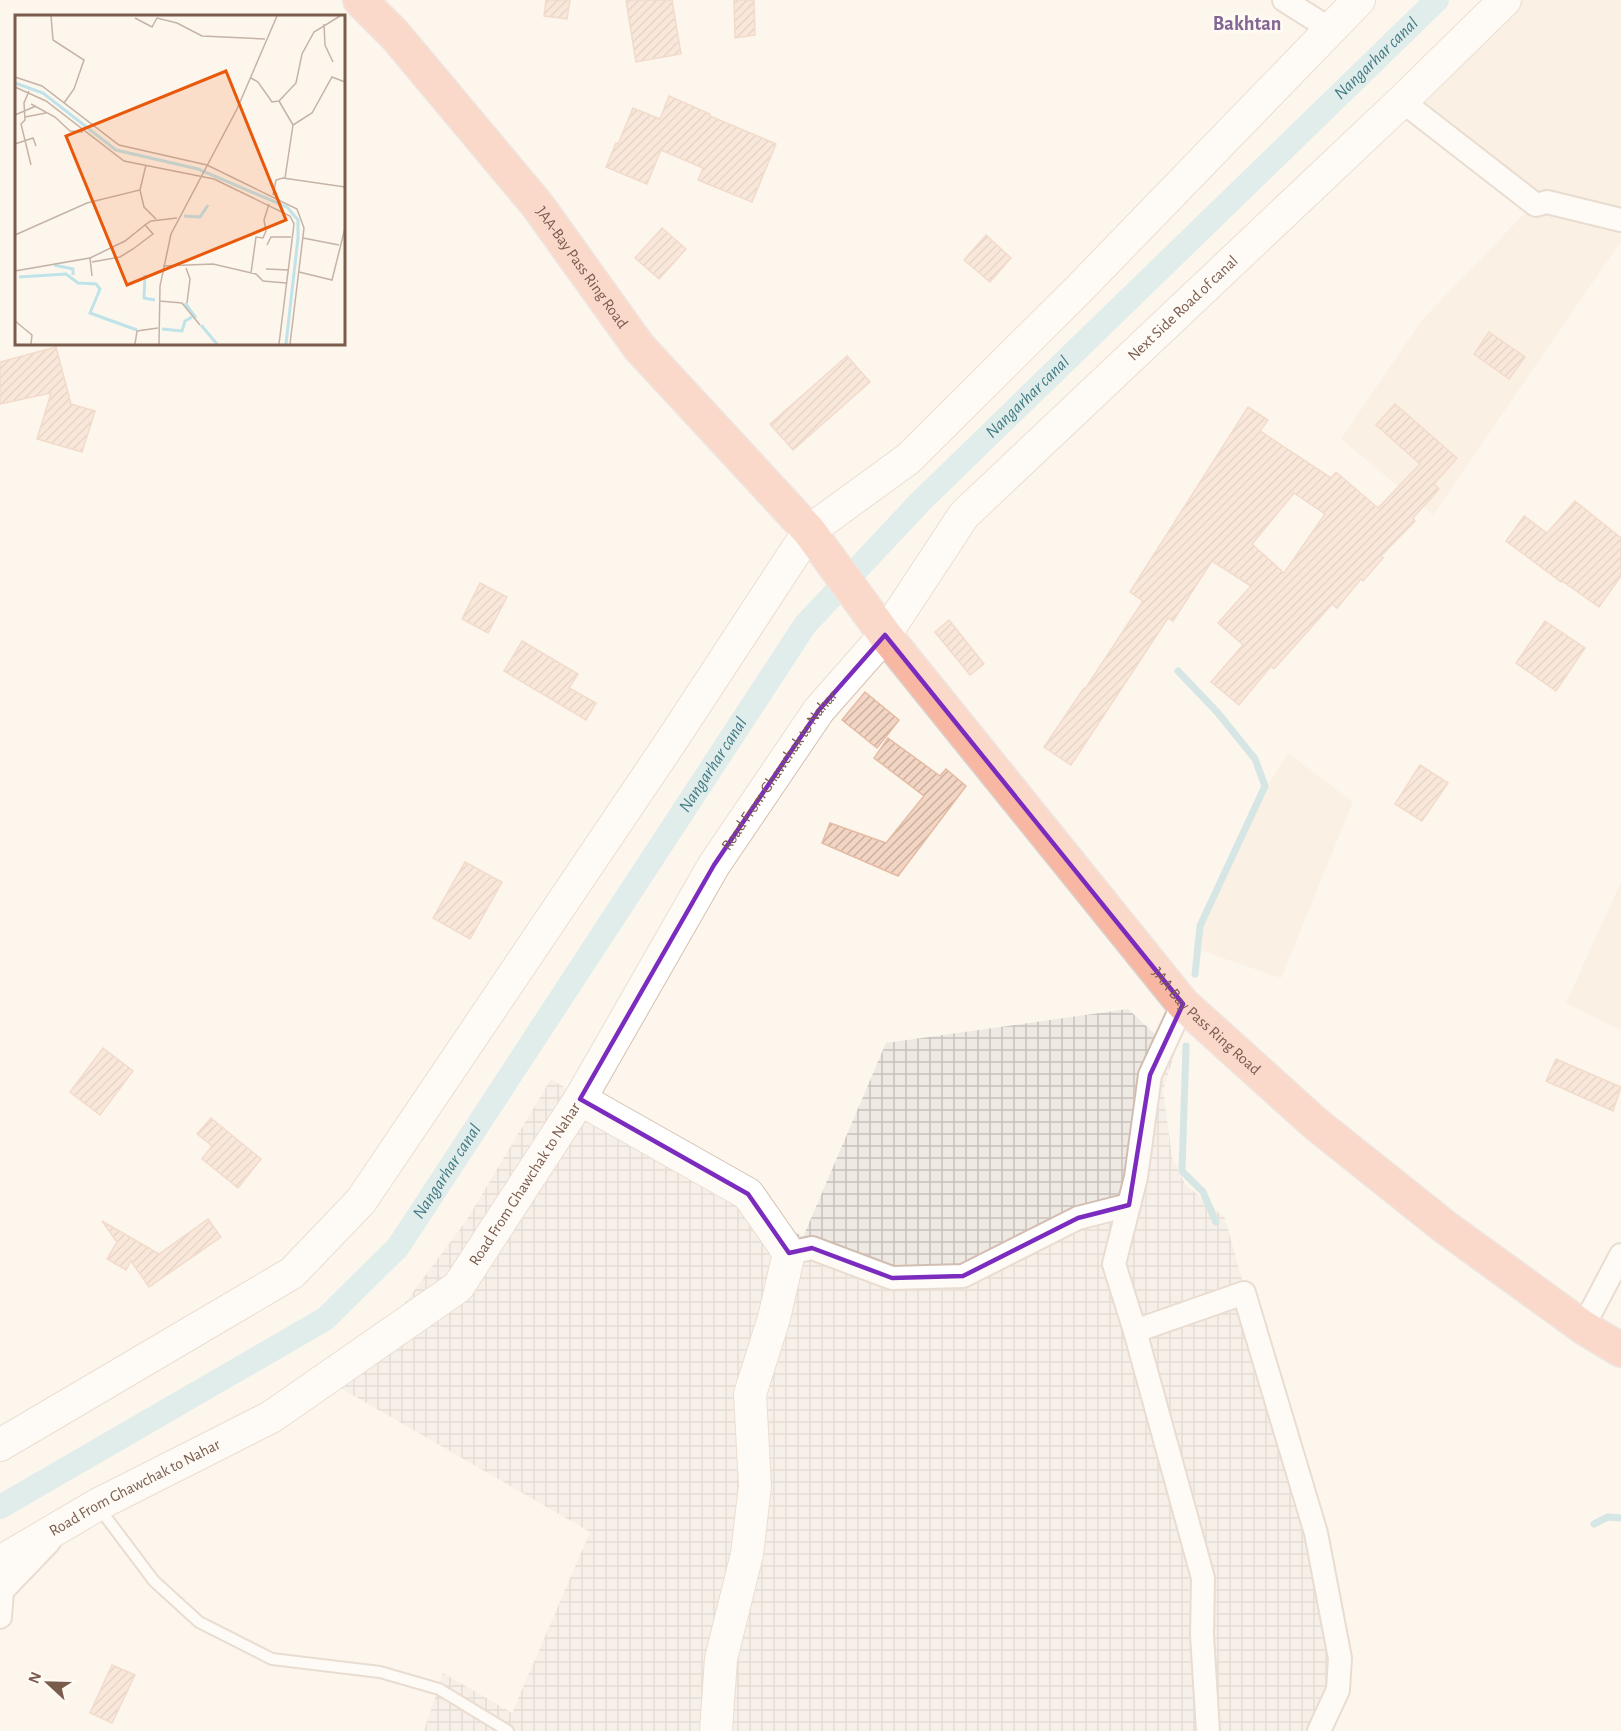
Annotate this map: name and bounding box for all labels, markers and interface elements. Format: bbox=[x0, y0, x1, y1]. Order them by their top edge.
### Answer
district label: Bakhtan bbox=[1213, 14, 1281, 34]
water label: Nangarhar canal bbox=[1331, 14, 1422, 103]
inset map bbox=[15, 15, 345, 345]
street label: JAA-Bay Pass Ring Road bbox=[533, 204, 631, 331]
street label: Next Side Road of canal bbox=[1125, 253, 1241, 364]
water label: Nangarhar canal bbox=[982, 353, 1073, 442]
street label: Road From Ghawchak to Nahar bbox=[718, 687, 841, 853]
water label: Nangarhar canal bbox=[676, 714, 751, 816]
street label: JAA-Bay Pass Ring Road bbox=[1149, 965, 1264, 1078]
street label: Road From Ghawchak to Nahar bbox=[466, 1099, 584, 1268]
water label: Nangarhar canal bbox=[410, 1121, 485, 1222]
street label: Road From Ghawchak to Nahar bbox=[47, 1436, 223, 1539]
north arrow bbox=[18, 1653, 78, 1713]
text: N bbox=[26, 1670, 45, 1686]

